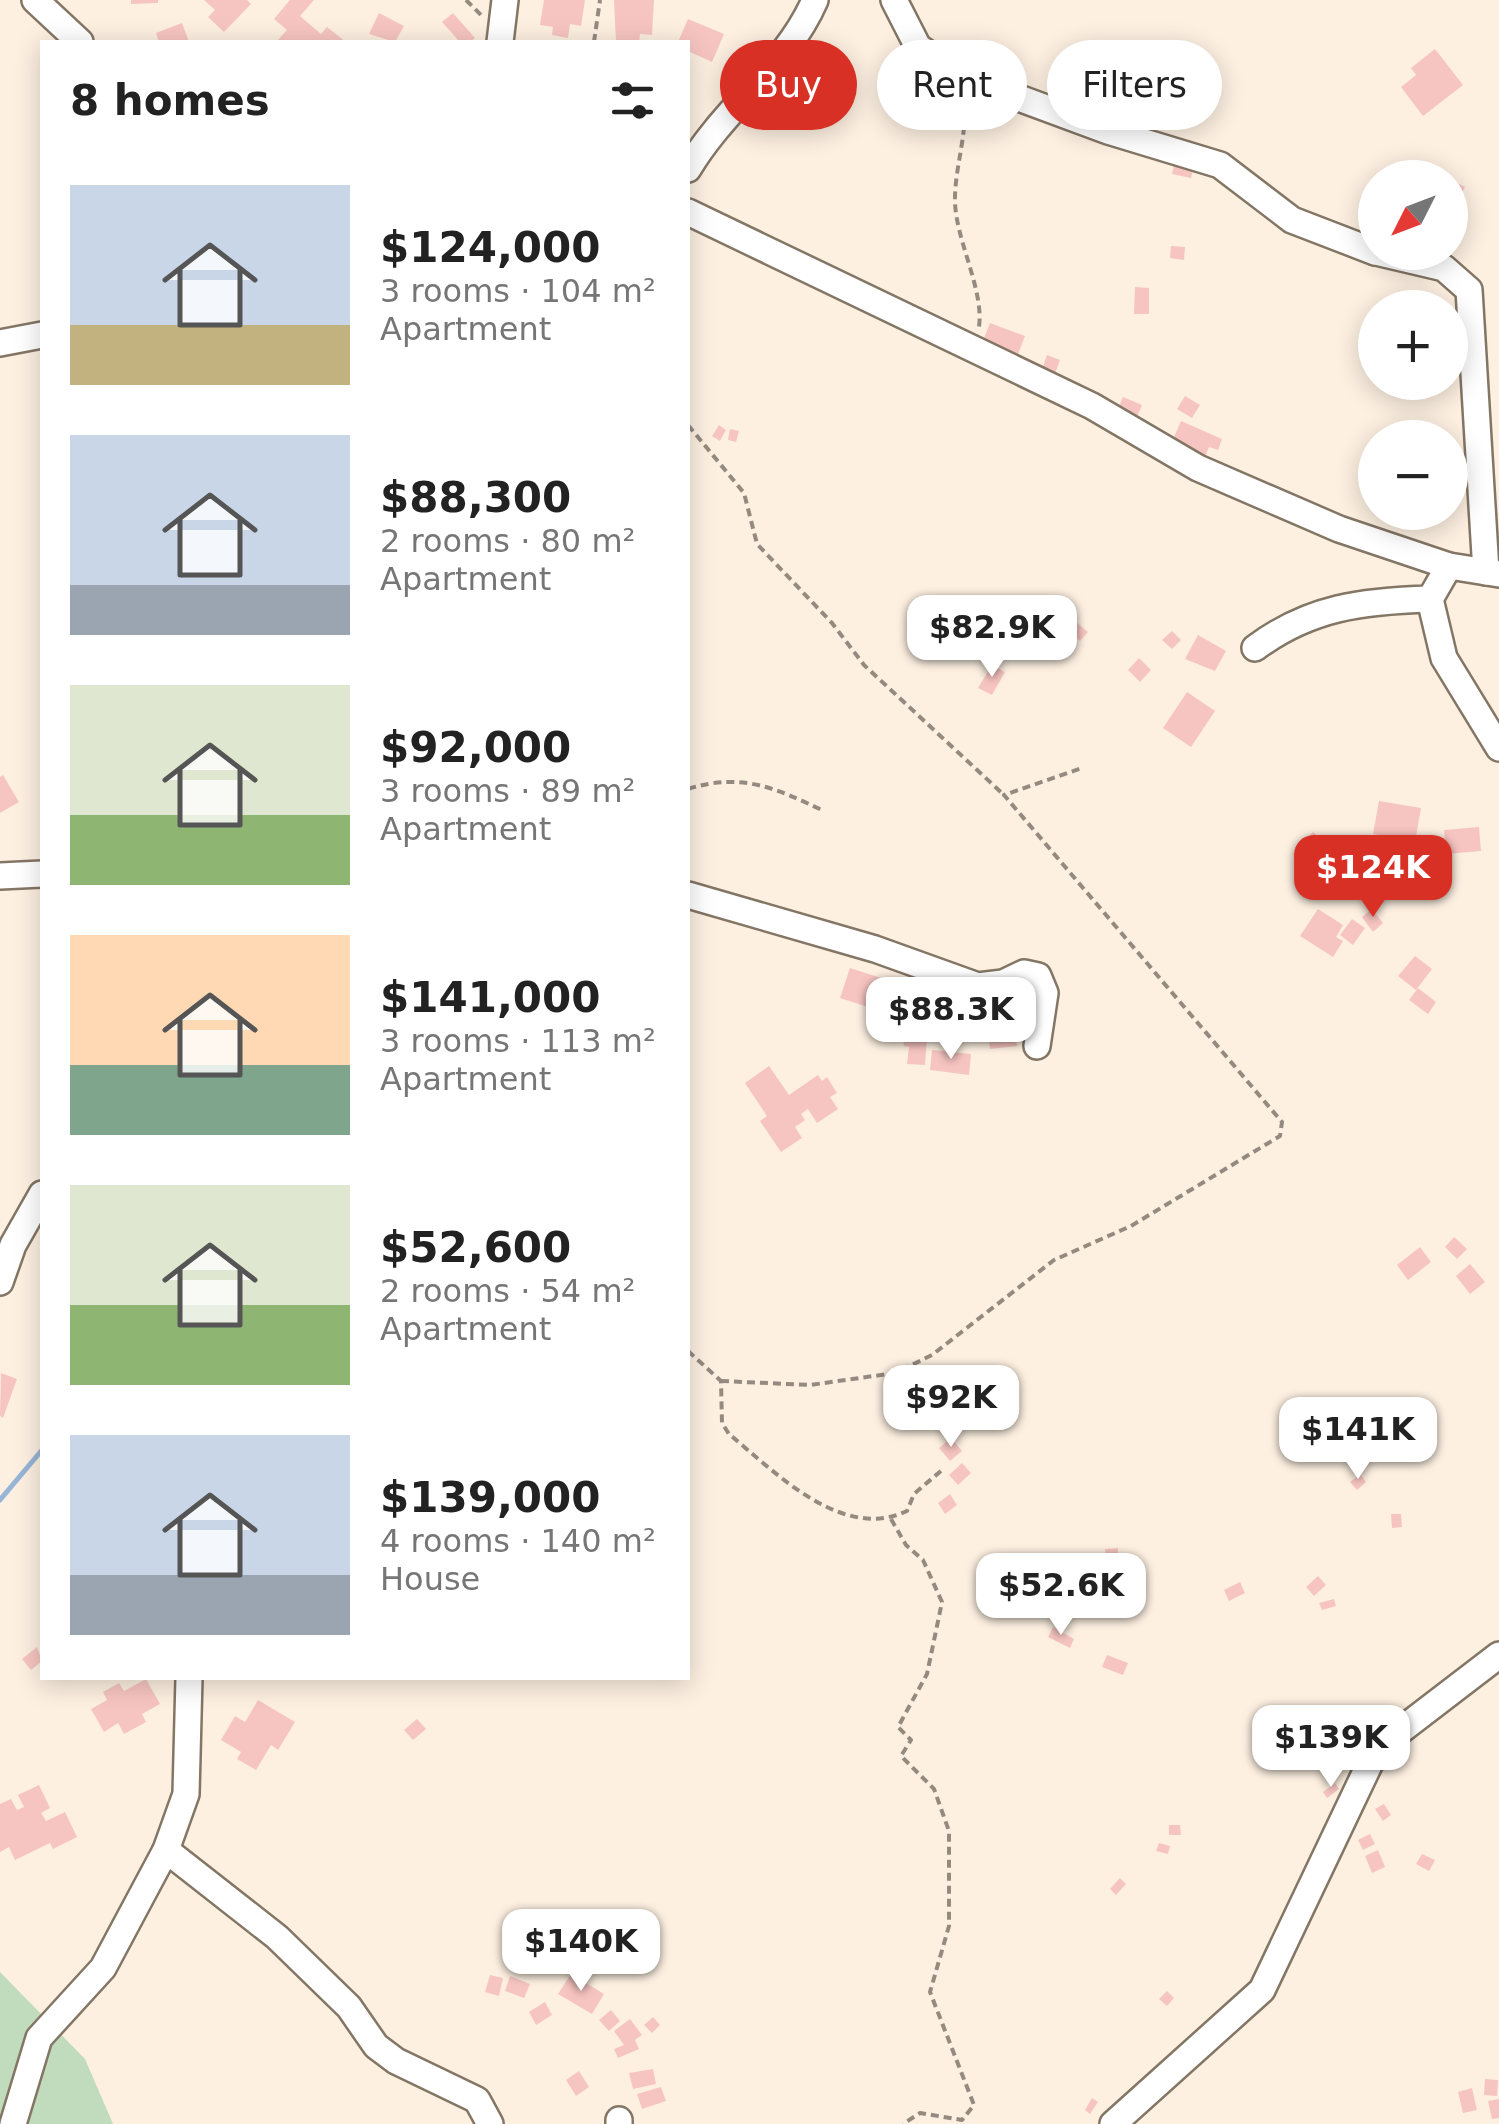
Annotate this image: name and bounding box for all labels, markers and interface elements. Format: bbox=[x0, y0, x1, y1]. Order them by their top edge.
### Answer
chip: Buy bbox=[720, 40, 857, 130]
chip: Rent bbox=[877, 40, 1027, 130]
chip: Filters bbox=[1047, 40, 1222, 130]
icon: filters bbox=[605, 73, 660, 128]
text: 8 homes bbox=[70, 76, 270, 125]
north arrow bbox=[1358, 160, 1468, 270]
map controls bbox=[1358, 160, 1468, 530]
text: $124,000 bbox=[380, 223, 601, 272]
icon: home bbox=[150, 225, 270, 345]
text: 3 rooms · 104 m² bbox=[380, 272, 656, 310]
button: + bbox=[1358, 290, 1468, 400]
text: Apartment bbox=[380, 310, 551, 348]
button: − bbox=[1358, 420, 1468, 530]
text: $88,300 bbox=[380, 473, 571, 522]
icon: home bbox=[150, 475, 270, 595]
text: 2 rooms · 80 m² bbox=[380, 522, 635, 560]
text: Apartment bbox=[380, 560, 551, 598]
pin: $82.9K bbox=[911, 595, 1073, 680]
text: $82.9K bbox=[929, 608, 1055, 646]
text: $92,000 bbox=[380, 723, 571, 772]
icon: home bbox=[150, 725, 270, 845]
text: 3 rooms · 89 m² bbox=[380, 772, 635, 810]
text: Apartment bbox=[380, 810, 551, 848]
pin: $124K bbox=[1303, 835, 1443, 920]
text: $124K bbox=[1316, 848, 1430, 886]
text: $141,000 bbox=[380, 973, 601, 1022]
icon: home bbox=[150, 975, 270, 1095]
pin: $88.3K bbox=[870, 977, 1032, 1062]
text: $88.3K bbox=[888, 990, 1014, 1028]
text: 3 rooms · 113 m² bbox=[380, 1022, 656, 1060]
text: Apartment bbox=[380, 1060, 551, 1098]
text: $52,600 bbox=[380, 1223, 571, 1272]
icon: home bbox=[150, 1225, 270, 1345]
text: 2 rooms · 54 m² bbox=[380, 1272, 635, 1310]
text: Apartment bbox=[380, 1310, 551, 1348]
pin: $92K bbox=[892, 1365, 1010, 1450]
text: $92K bbox=[905, 1378, 997, 1416]
pin: $141K bbox=[1288, 1397, 1428, 1482]
text: $141K bbox=[1301, 1410, 1415, 1448]
text: $139,000 bbox=[380, 1473, 601, 1522]
icon: home bbox=[150, 1475, 270, 1595]
text: 4 rooms · 140 m² bbox=[380, 1522, 656, 1560]
pin: $52.6K bbox=[980, 1553, 1142, 1638]
text: House bbox=[380, 1560, 480, 1598]
text: $52.6K bbox=[998, 1566, 1124, 1604]
pin: $139K bbox=[1261, 1705, 1401, 1790]
text: $139K bbox=[1274, 1718, 1388, 1756]
pin: $140K bbox=[511, 1909, 651, 1994]
text: $140K bbox=[524, 1922, 638, 1960]

